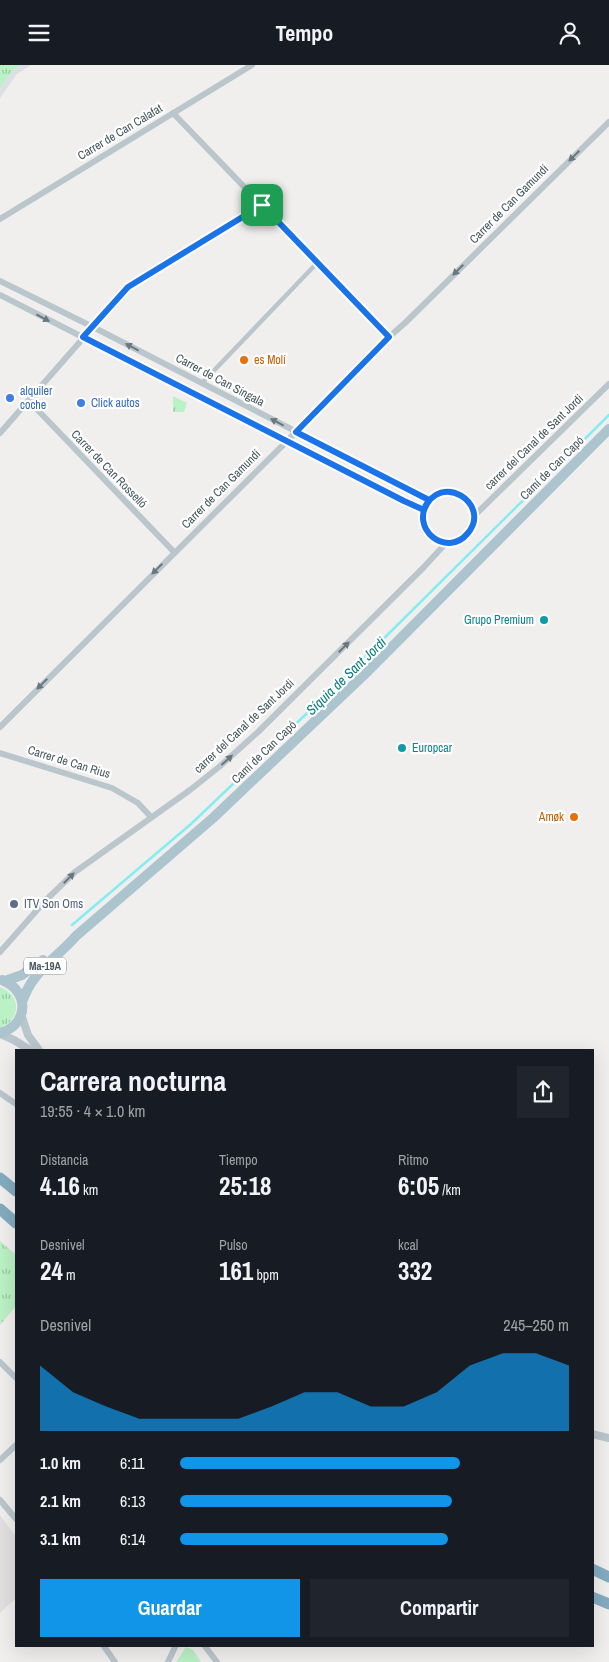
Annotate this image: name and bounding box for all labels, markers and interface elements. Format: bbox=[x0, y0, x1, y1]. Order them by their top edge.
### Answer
text: Tempo bbox=[276, 18, 333, 48]
icon: menu bbox=[25, 19, 53, 47]
icon: person bbox=[556, 19, 584, 47]
street label: Carrer de Can Calafat bbox=[75, 100, 166, 164]
one-way arrow bbox=[568, 150, 580, 162]
street label: Carrer de Can Gamundí bbox=[466, 161, 552, 247]
pin bbox=[241, 184, 283, 226]
icon: arrive bbox=[248, 191, 276, 219]
one-way arrow bbox=[453, 264, 465, 276]
one-way arrow bbox=[36, 314, 50, 322]
one-way arrow bbox=[125, 343, 140, 351]
street label: Carrer de Can Singala bbox=[173, 350, 268, 410]
place label: es Molí bbox=[254, 352, 286, 368]
marker: es Molí bbox=[238, 354, 250, 366]
place label: alquiler coche bbox=[20, 383, 53, 413]
street label: carrer del Canal de Sant Jordi bbox=[481, 391, 587, 493]
marker: alquiler coche bbox=[4, 392, 16, 404]
place label: Click autos bbox=[91, 395, 140, 411]
marker: Click autos bbox=[75, 397, 87, 409]
one-way arrow bbox=[269, 418, 284, 426]
street label: Carrer de Can Rosselló bbox=[68, 426, 150, 512]
street label: Camí de Can Capó bbox=[517, 433, 587, 503]
street label: Carrer de Can Gamundí bbox=[178, 446, 264, 532]
one-way arrow bbox=[151, 563, 163, 575]
place label: Grupo Premium bbox=[464, 612, 534, 628]
marker: Grupo Premium bbox=[538, 614, 550, 626]
water label: Síquia de Sant Jordi bbox=[302, 633, 390, 719]
one-way arrow bbox=[338, 641, 350, 653]
street label: carrer del Canal de Sant Jordi bbox=[191, 675, 297, 777]
one-way arrow bbox=[36, 678, 48, 690]
street label: Camí de Can Capó bbox=[228, 717, 300, 787]
place label: Europcar bbox=[412, 740, 453, 756]
street label: Carrer de Can Rius bbox=[26, 742, 112, 782]
marker: Europcar bbox=[396, 742, 408, 754]
one-way arrow bbox=[221, 754, 233, 766]
place label: Amøk bbox=[538, 809, 564, 825]
marker: Amøk bbox=[568, 811, 580, 823]
one-way arrow bbox=[63, 872, 75, 884]
place label: ITV Son Oms bbox=[24, 896, 83, 912]
marker: ITV Son Oms bbox=[8, 898, 20, 910]
road number: Ma-19A bbox=[24, 957, 66, 974]
text: Carrera nocturna bbox=[40, 1062, 226, 1100]
button: share bbox=[517, 1066, 569, 1118]
text: 19:55 · 4 × 1.0 km bbox=[40, 1100, 145, 1122]
text: Distancia bbox=[40, 1151, 89, 1169]
text: Tiempo bbox=[219, 1151, 258, 1169]
text: Ritmo bbox=[398, 1151, 429, 1169]
text: 4.16 bbox=[40, 1169, 80, 1203]
text: 25:18 bbox=[219, 1169, 271, 1203]
text: 6:05 bbox=[398, 1169, 439, 1203]
text: km bbox=[80, 1181, 98, 1199]
text: /km bbox=[439, 1181, 461, 1199]
text: Desnivel bbox=[40, 1236, 85, 1254]
text: Pulso bbox=[219, 1236, 248, 1254]
text: kcal bbox=[398, 1236, 418, 1254]
text: 24 bbox=[40, 1254, 63, 1288]
text: 161 bbox=[219, 1254, 253, 1288]
text: 332 bbox=[398, 1254, 432, 1288]
text: m bbox=[63, 1266, 76, 1284]
text: bpm bbox=[253, 1266, 279, 1284]
text: Desnivel bbox=[40, 1314, 91, 1336]
text: 245–250 m bbox=[503, 1314, 569, 1336]
text: 1.0 km bbox=[40, 1452, 81, 1474]
text: 6:11 bbox=[120, 1452, 145, 1474]
text: 2.1 km bbox=[40, 1490, 81, 1512]
text: 6:13 bbox=[120, 1490, 146, 1512]
text: 3.1 km bbox=[40, 1528, 81, 1550]
text: 6:14 bbox=[120, 1528, 146, 1550]
button: Guardar bbox=[40, 1579, 300, 1637]
button: Compartir bbox=[310, 1579, 569, 1637]

